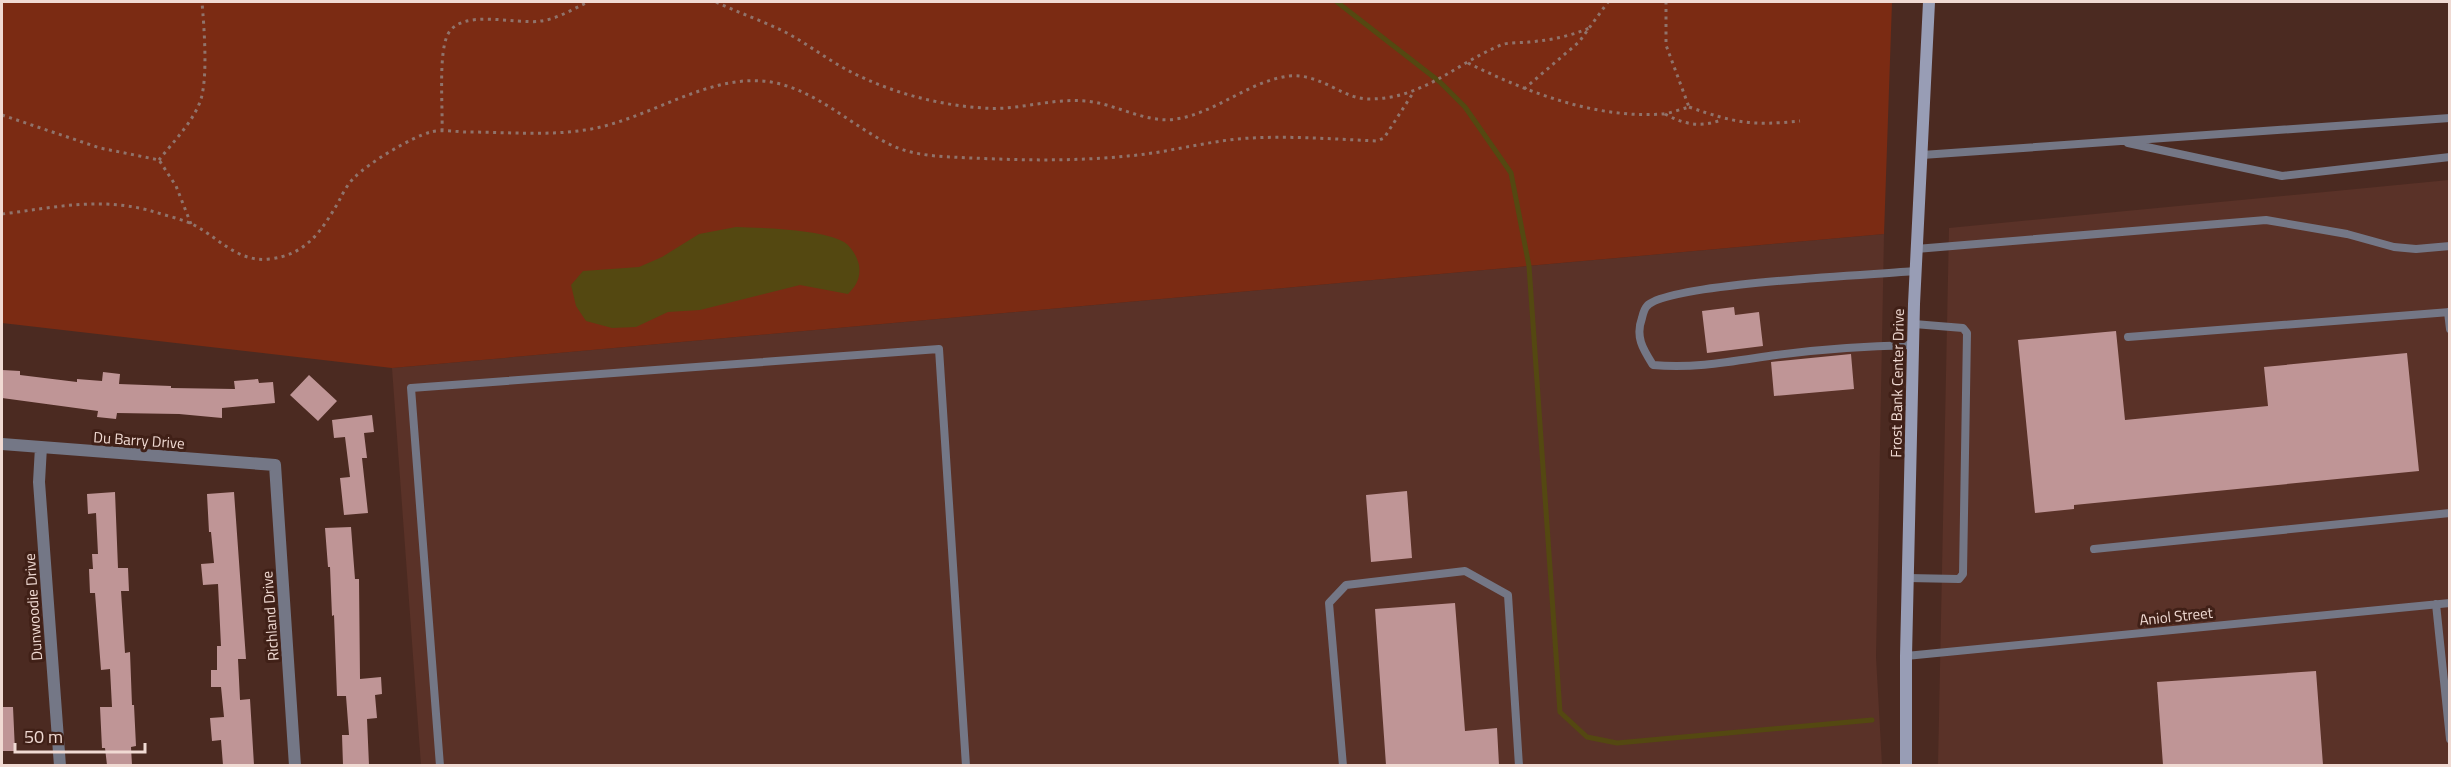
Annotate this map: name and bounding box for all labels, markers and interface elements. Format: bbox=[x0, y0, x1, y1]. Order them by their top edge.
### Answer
street label: Frost Bank Center Drive bbox=[1884, 308, 1910, 458]
street label: Du Barry Drive bbox=[93, 425, 185, 455]
street label: Dunwoodie Drive bbox=[18, 552, 48, 662]
street label: Richland Drive bbox=[255, 570, 285, 662]
street label: Aniol Street bbox=[2138, 601, 2215, 631]
scale bar bbox=[15, 716, 146, 754]
text: 50 m bbox=[24, 723, 63, 750]

